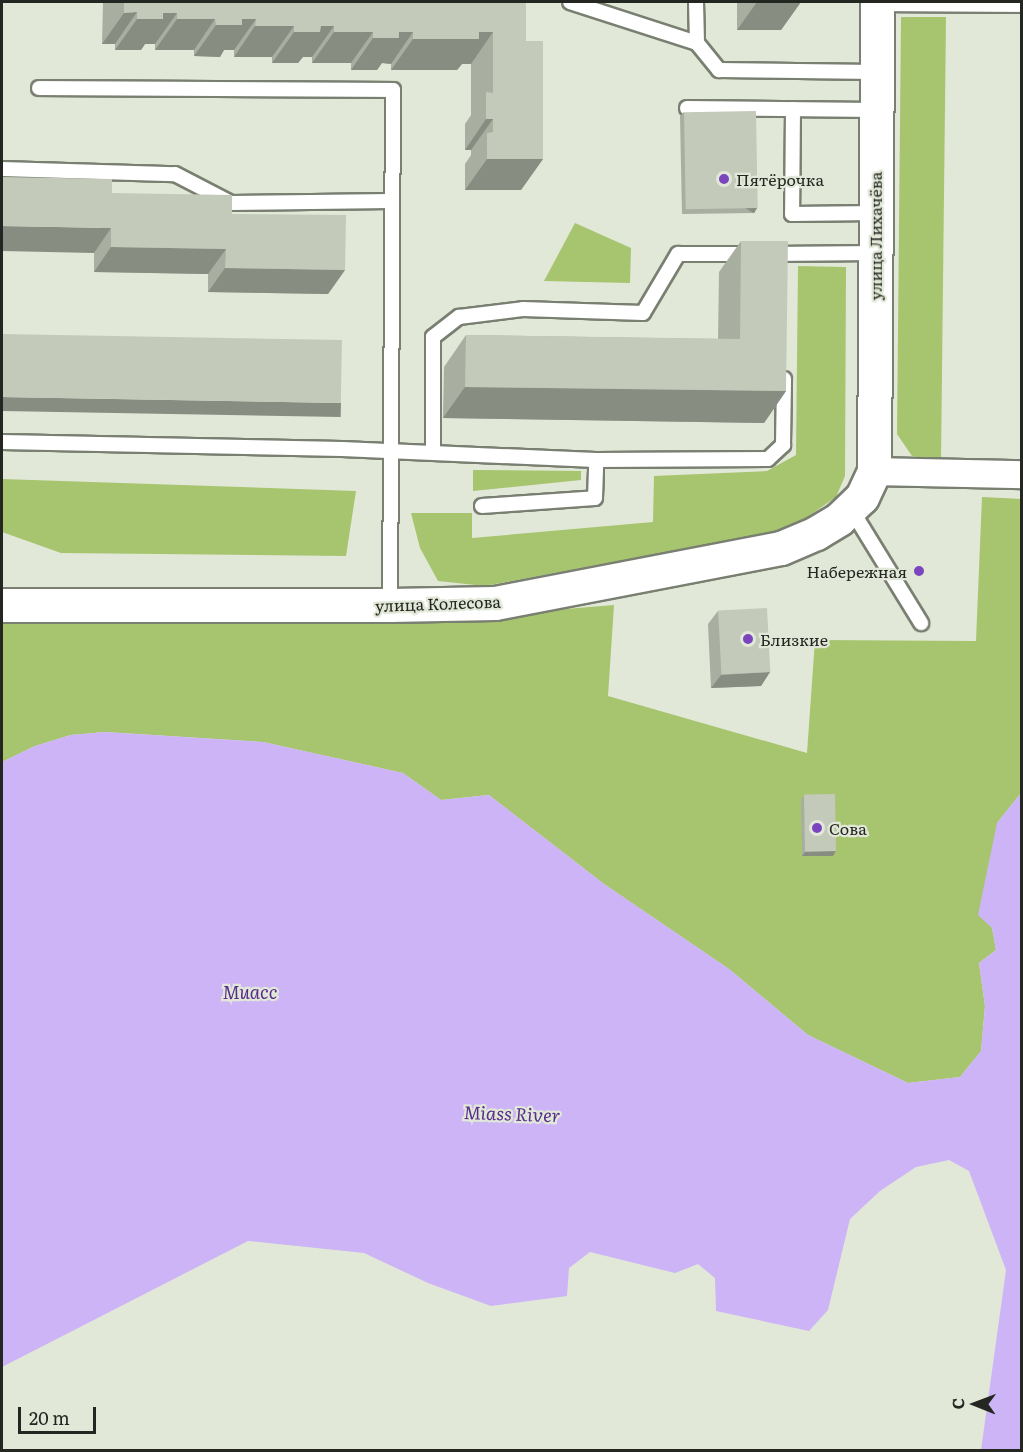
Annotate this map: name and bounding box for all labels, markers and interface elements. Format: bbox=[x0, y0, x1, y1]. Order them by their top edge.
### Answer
place label: Пятёрочка bbox=[736, 169, 824, 189]
marker: Пятёрочка bbox=[717, 172, 731, 186]
street label: улица Лихачёва bbox=[865, 172, 885, 300]
place label: Набережная bbox=[807, 561, 907, 581]
marker: Набережная bbox=[912, 564, 926, 578]
street label: улица Колесова bbox=[375, 591, 501, 615]
place label: Близкие bbox=[760, 629, 828, 649]
marker: Близкие bbox=[741, 632, 755, 646]
place label: Сова bbox=[829, 818, 867, 838]
marker: Сова bbox=[810, 821, 824, 835]
water label: Миасс bbox=[222, 981, 278, 1003]
water label: Miass River bbox=[463, 1102, 561, 1126]
north arrow bbox=[945, 1374, 1005, 1434]
scale bar bbox=[21, 1395, 99, 1433]
text: С bbox=[945, 1398, 969, 1410]
text: 20 m bbox=[29, 1404, 70, 1431]

